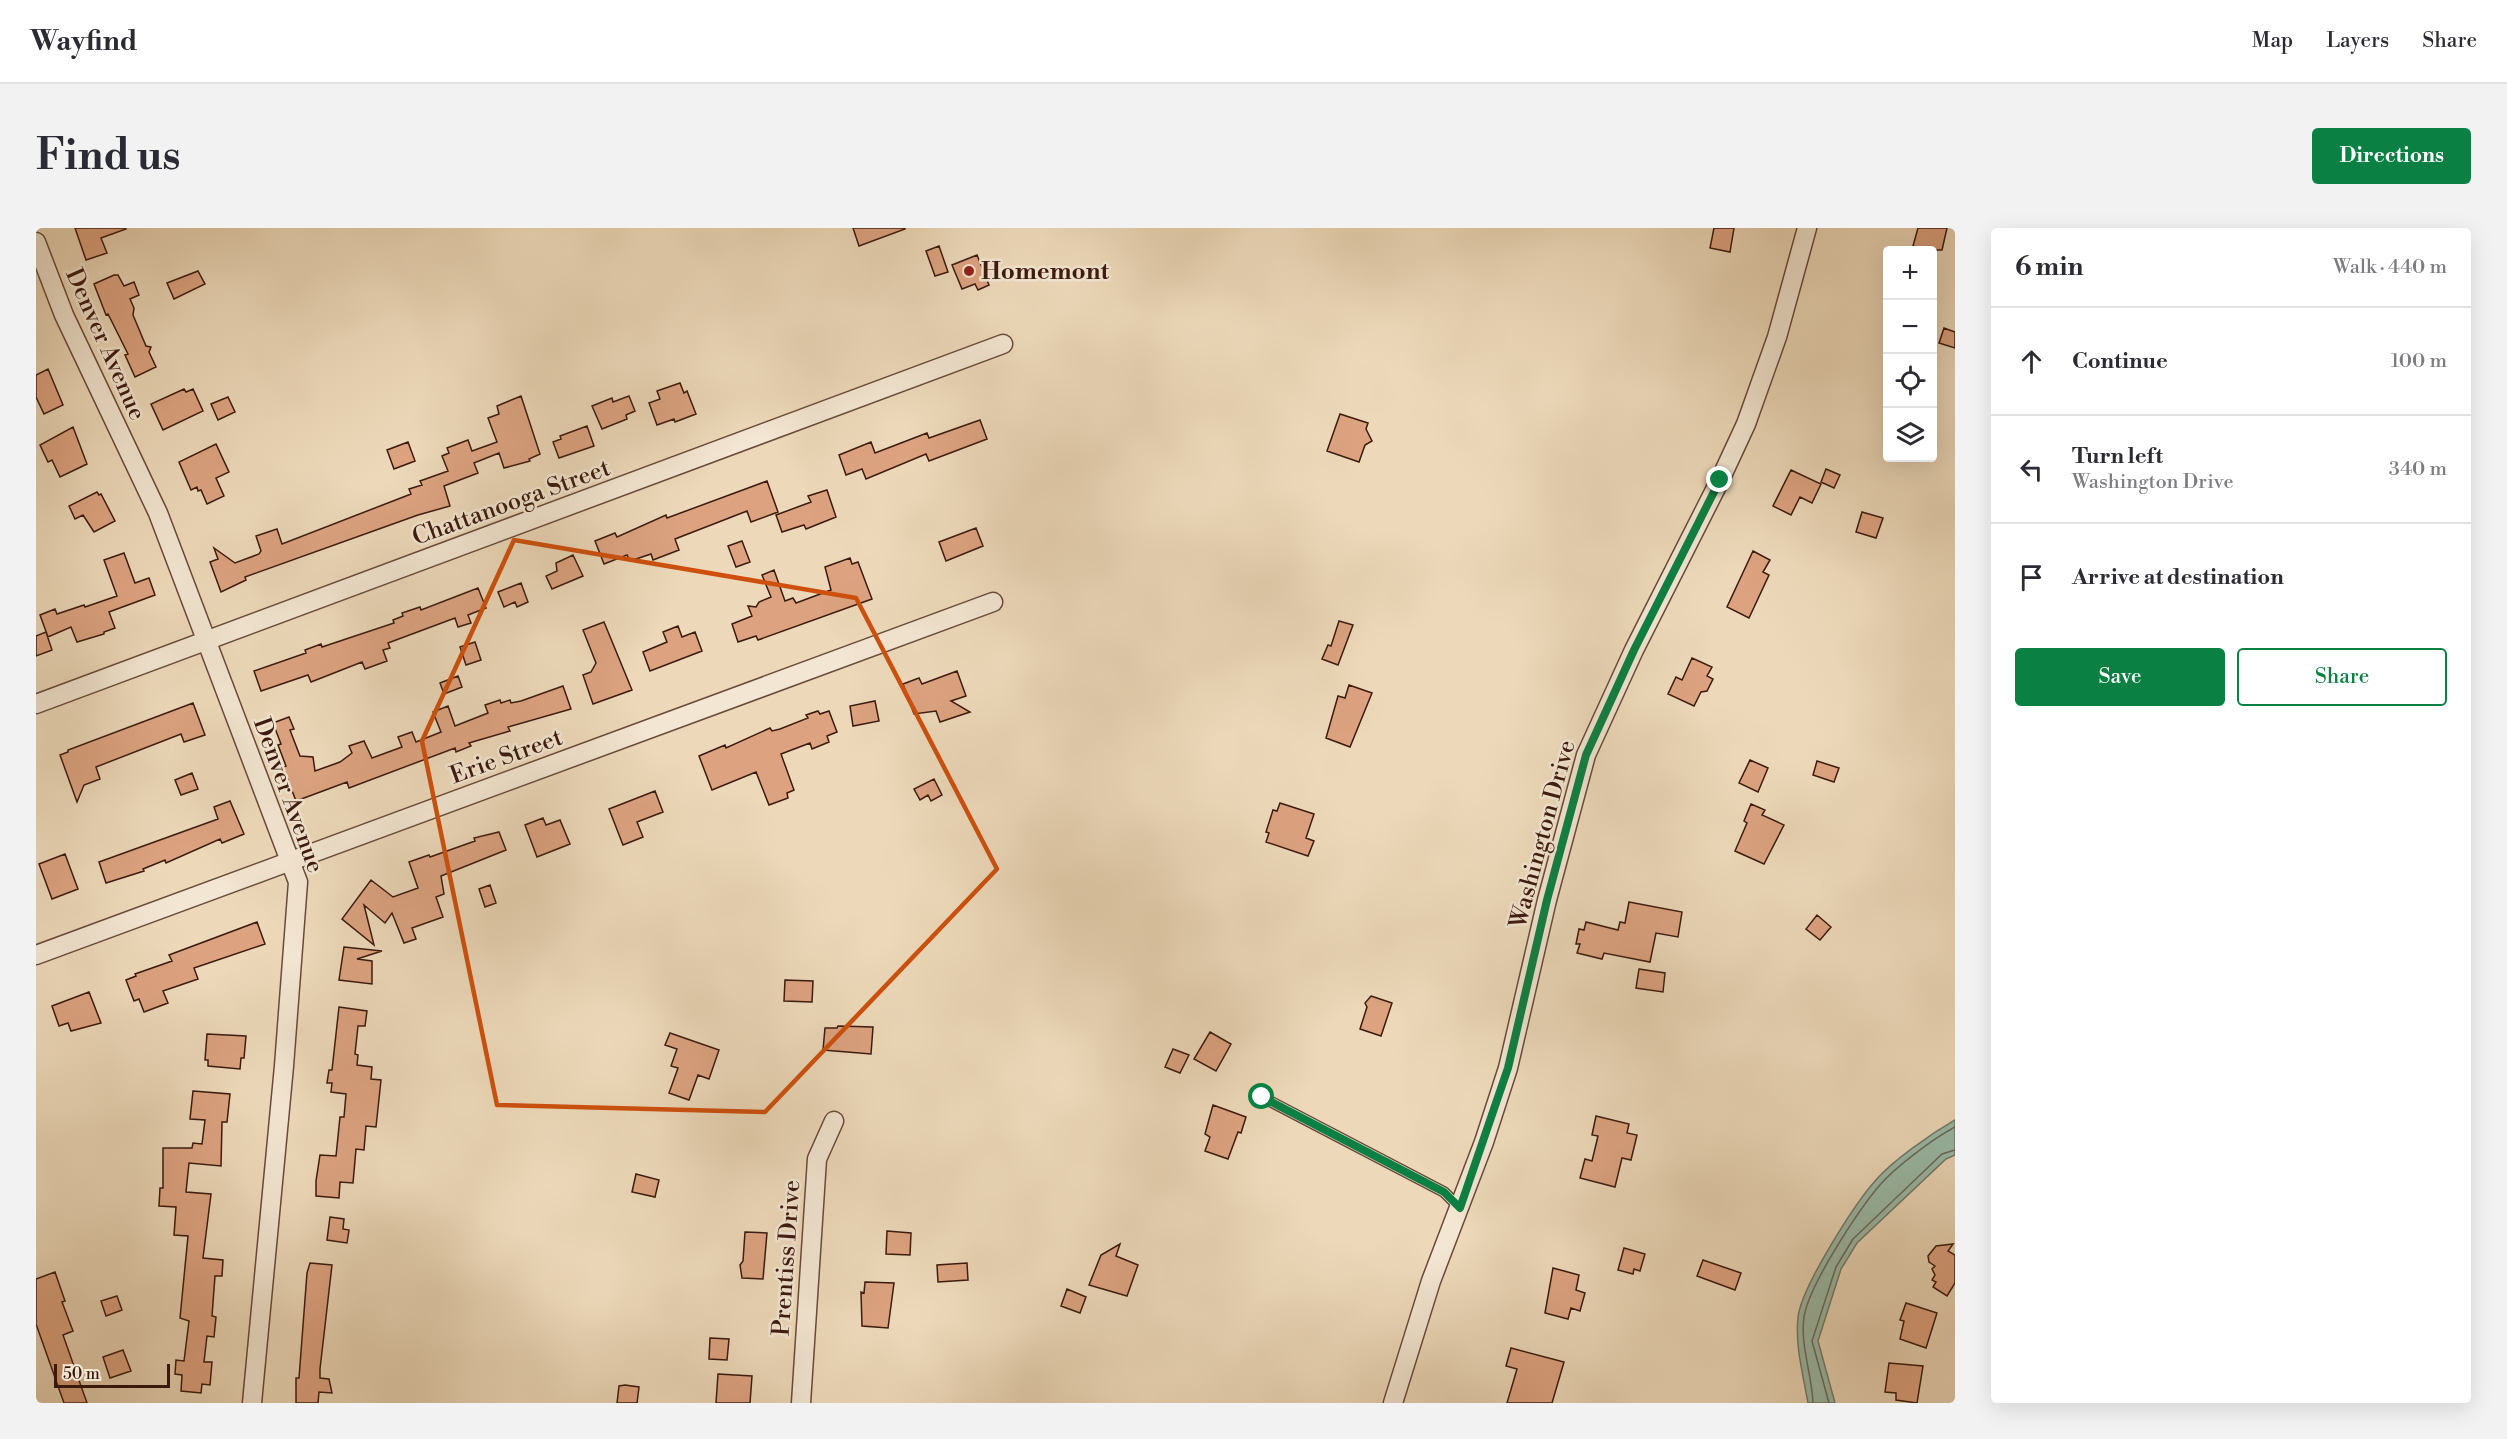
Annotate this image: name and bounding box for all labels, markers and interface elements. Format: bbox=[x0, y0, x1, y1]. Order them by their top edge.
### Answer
text: Wayfind bbox=[30, 24, 138, 59]
text: Map bbox=[2252, 28, 2293, 54]
text: Layers bbox=[2326, 28, 2389, 54]
text: Share bbox=[2422, 28, 2477, 54]
button: Directions bbox=[2312, 128, 2471, 184]
text: Find us bbox=[36, 130, 180, 183]
map controls bbox=[1883, 246, 1937, 462]
button: + bbox=[1883, 246, 1937, 300]
text: 6 min bbox=[2015, 251, 2083, 283]
text: Walk · 440 m bbox=[2333, 255, 2447, 280]
place label: Homemont bbox=[981, 257, 1109, 287]
street label: Denver Avenue bbox=[58, 264, 152, 425]
marker: Homemont bbox=[962, 264, 976, 278]
button: − bbox=[1883, 300, 1937, 354]
icon: ahead bbox=[2015, 345, 2048, 378]
text: Continue bbox=[2072, 348, 2168, 375]
text: 100 m bbox=[2391, 349, 2447, 374]
button: locate bbox=[1883, 354, 1937, 408]
button: layers bbox=[1883, 408, 1937, 462]
text: Turn left bbox=[2072, 443, 2163, 470]
street label: Chattanooga Street bbox=[408, 453, 615, 553]
icon: left bbox=[2015, 453, 2048, 486]
text: 340 m bbox=[2389, 457, 2447, 482]
route end bbox=[1706, 466, 1732, 492]
text: Washington Drive bbox=[2072, 470, 2234, 495]
icon: arrive bbox=[2015, 561, 2048, 594]
text: Arrive at destination bbox=[2072, 564, 2284, 591]
button: Save bbox=[2015, 648, 2225, 706]
button: Share bbox=[2237, 648, 2447, 706]
street label: Denver Avenue bbox=[246, 714, 330, 877]
street label: Erie Street bbox=[446, 723, 567, 791]
street label: Washington Drive bbox=[1503, 737, 1583, 933]
route start bbox=[1248, 1083, 1274, 1109]
street label: Prentiss Drive bbox=[767, 1179, 807, 1337]
scale bar bbox=[54, 1361, 170, 1388]
text: 50 m bbox=[63, 1364, 100, 1384]

